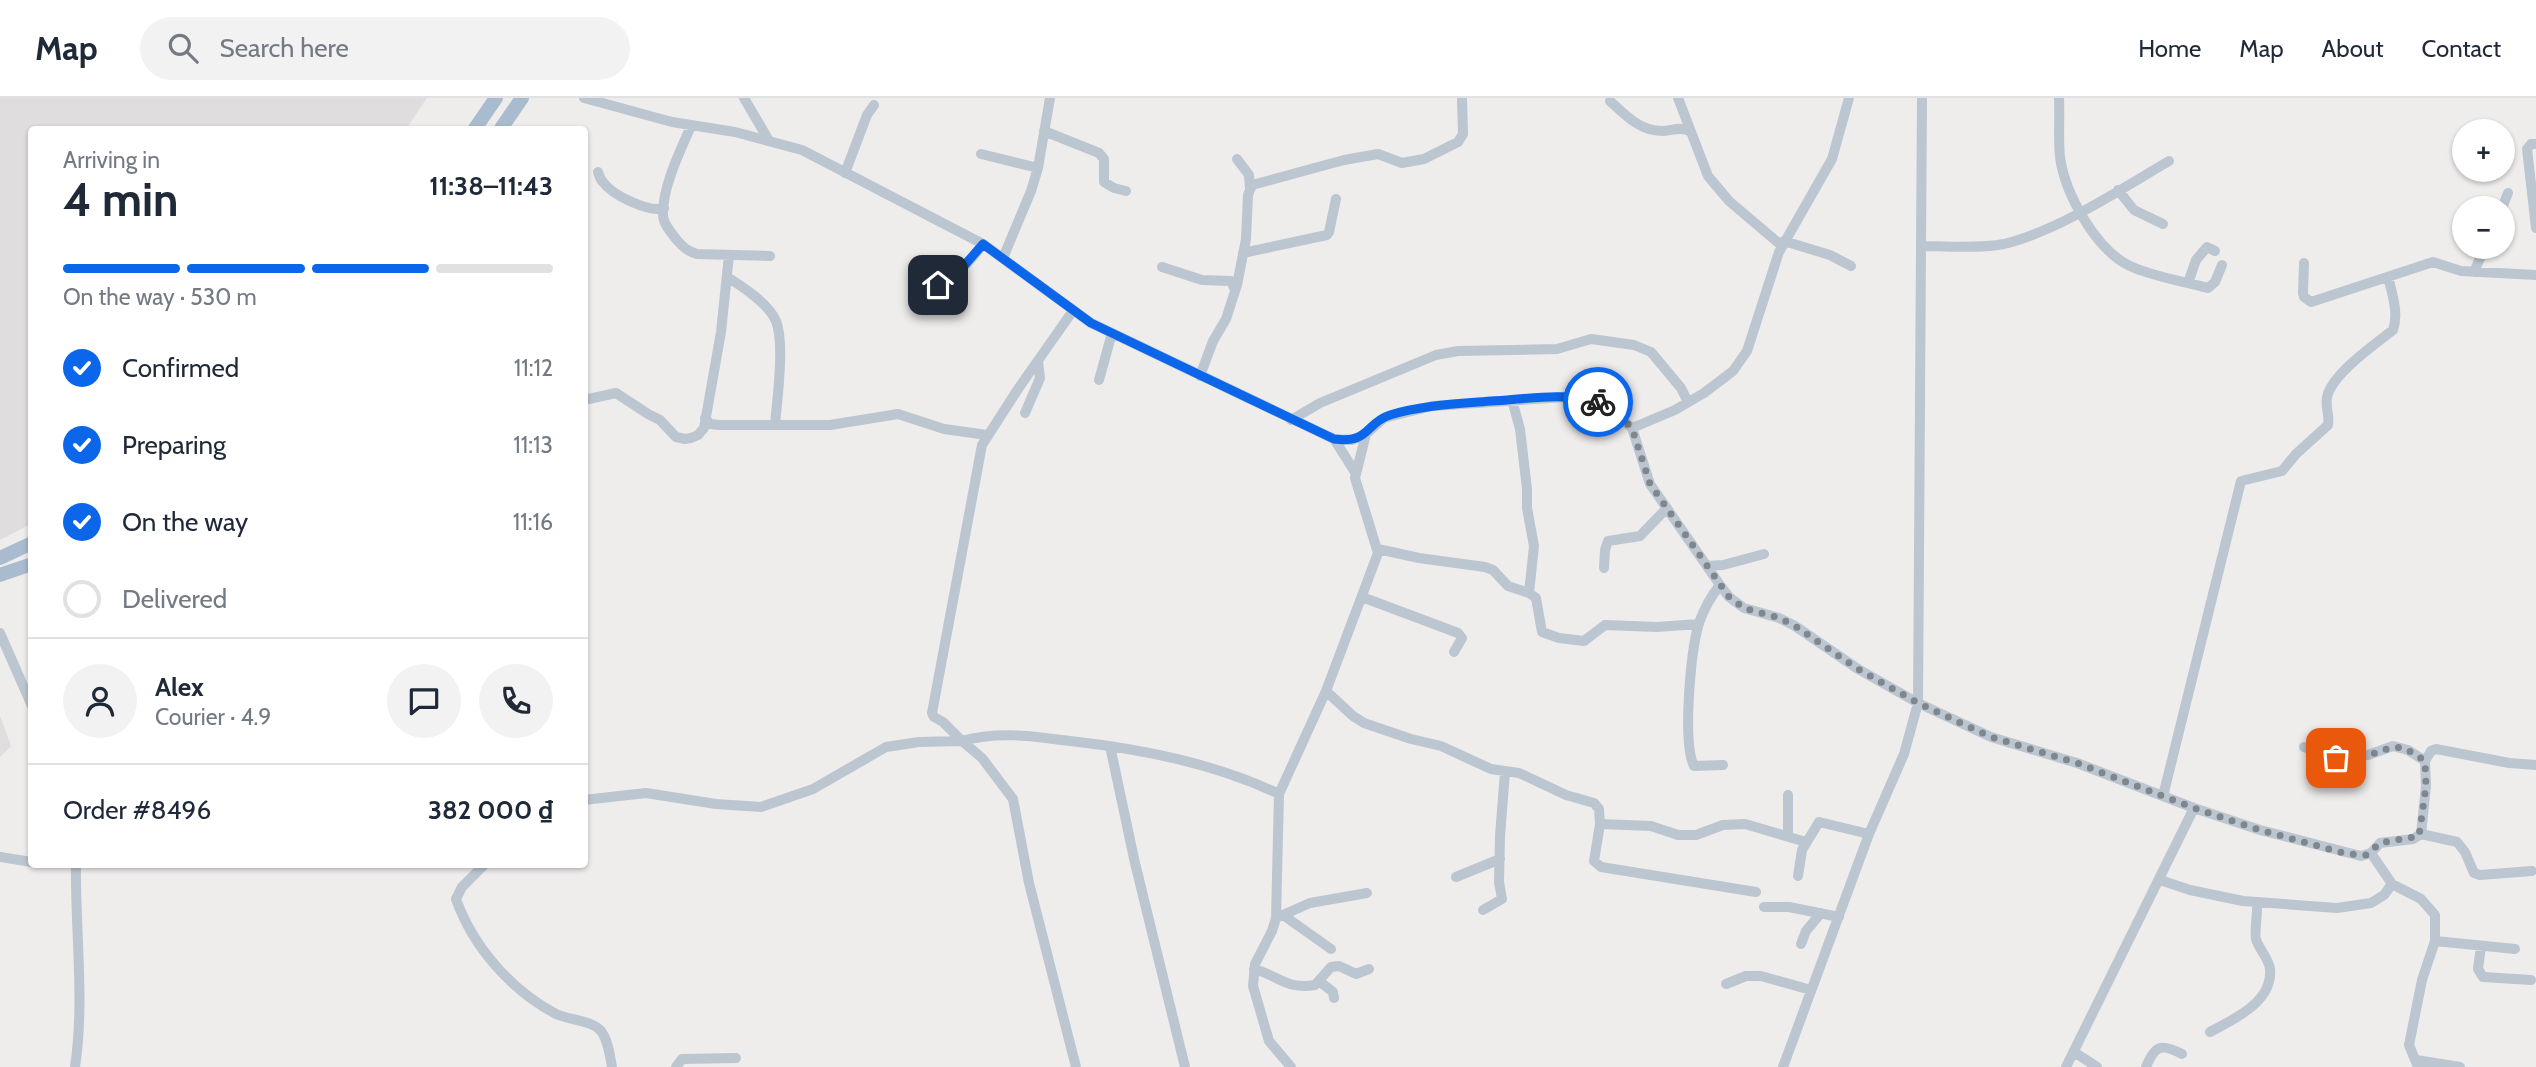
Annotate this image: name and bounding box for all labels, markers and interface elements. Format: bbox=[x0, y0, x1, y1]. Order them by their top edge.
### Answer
search box bbox=[140, 17, 630, 80]
text: Map bbox=[35, 28, 98, 68]
icon: search bbox=[164, 29, 202, 67]
text: Search here bbox=[220, 32, 349, 64]
text: Home bbox=[2138, 34, 2201, 63]
text: Map bbox=[2239, 34, 2284, 63]
text: About bbox=[2322, 34, 2384, 63]
text: Contact bbox=[2422, 34, 2501, 63]
map controls bbox=[2452, 119, 2515, 259]
button: + bbox=[2452, 119, 2515, 182]
text: Arriving in bbox=[63, 146, 160, 174]
text: 11:38–11:43 bbox=[429, 170, 553, 202]
text: 4 min bbox=[63, 172, 178, 228]
button: − bbox=[2452, 196, 2515, 259]
pin bbox=[908, 255, 968, 315]
icon: home bbox=[919, 266, 957, 304]
text: On the way · 530 m bbox=[63, 283, 257, 311]
icon: check bbox=[63, 349, 101, 387]
text: Confirmed bbox=[122, 352, 239, 384]
text: 11:12 bbox=[514, 354, 553, 382]
courier bbox=[1563, 367, 1633, 437]
icon: bike bbox=[1579, 383, 1617, 421]
icon: check bbox=[63, 426, 101, 464]
text: Preparing bbox=[122, 429, 226, 461]
text: 11:13 bbox=[513, 431, 553, 459]
icon: check bbox=[63, 503, 101, 541]
text: On the way bbox=[122, 506, 248, 538]
text: 11:16 bbox=[513, 508, 553, 536]
text: Delivered bbox=[122, 583, 227, 615]
button: person bbox=[63, 664, 137, 738]
button: chat bbox=[387, 664, 461, 738]
button: phone bbox=[479, 664, 553, 738]
text: Alex bbox=[155, 671, 204, 703]
text: Courier · 4.9 bbox=[155, 703, 271, 731]
pin bbox=[2306, 728, 2366, 788]
icon: bag bbox=[2317, 739, 2355, 777]
text: Order #8496 bbox=[63, 794, 211, 826]
text: 382 000 ₫ bbox=[428, 794, 553, 826]

